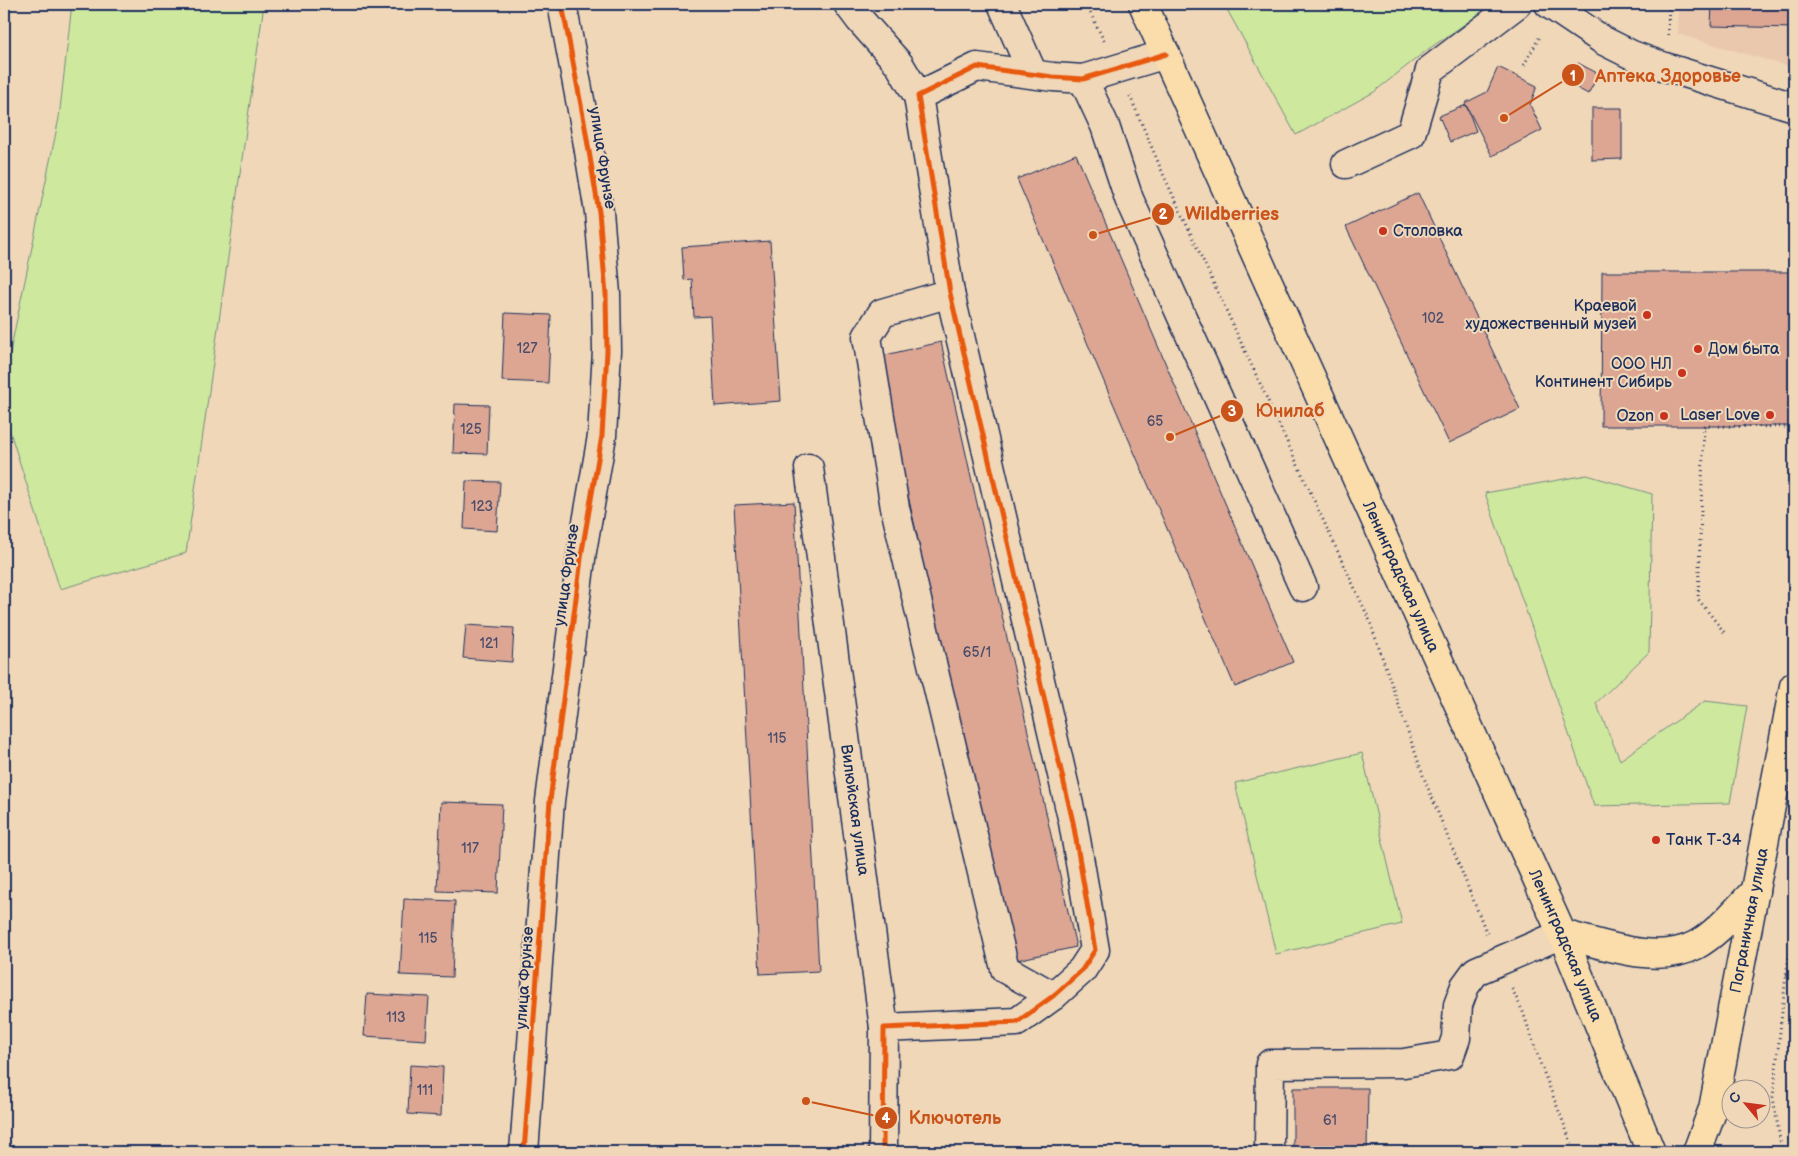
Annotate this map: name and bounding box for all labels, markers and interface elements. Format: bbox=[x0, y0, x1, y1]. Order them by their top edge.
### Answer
callout: Аптека Здоровье bbox=[1560, 59, 1751, 92]
text: Аптека Здоровье bbox=[1594, 66, 1741, 87]
text: 1 bbox=[1570, 67, 1576, 86]
street label: улица Фрунзе bbox=[585, 106, 619, 210]
callout: Wildberries bbox=[1150, 197, 1290, 230]
text: Wildberries bbox=[1185, 204, 1279, 225]
text: 2 bbox=[1159, 205, 1168, 224]
place label: Столовка bbox=[1393, 222, 1463, 241]
marker: Столовка bbox=[1377, 225, 1389, 237]
place label: Краевой художественный музей bbox=[1465, 297, 1637, 334]
marker: Краевой художественный музей bbox=[1641, 309, 1653, 321]
house number: 102 bbox=[1422, 310, 1445, 327]
house number: 127 bbox=[517, 340, 537, 357]
place label: Дом быта bbox=[1708, 340, 1780, 359]
marker: Дом быта bbox=[1692, 343, 1704, 355]
place label: ООО НЛ Континент Сибирь bbox=[1535, 355, 1672, 392]
marker: ООО НЛ Континент Сибирь bbox=[1676, 367, 1688, 379]
callout: Юнилаб bbox=[1220, 395, 1334, 428]
text: Юнилаб bbox=[1255, 401, 1325, 422]
text: 3 bbox=[1228, 402, 1237, 421]
place label: Laser Love bbox=[1680, 406, 1761, 425]
place label: Ozon bbox=[1616, 407, 1654, 426]
marker: Laser Love bbox=[1764, 409, 1776, 421]
marker: Ozon bbox=[1658, 410, 1670, 422]
house number: 65 bbox=[1147, 413, 1163, 430]
house number: 125 bbox=[460, 421, 482, 438]
street label: Ленинградская улица bbox=[1358, 497, 1443, 656]
house number: 123 bbox=[471, 498, 493, 515]
street label: улица Фрунзе bbox=[550, 523, 584, 627]
house number: 121 bbox=[480, 635, 498, 652]
house number: 65/1 bbox=[963, 644, 991, 661]
house number: 115 bbox=[768, 730, 786, 747]
street label: Вилюйская улица bbox=[837, 743, 873, 877]
place label: Танк Т-34 bbox=[1666, 831, 1742, 850]
marker: Танк Т-34 bbox=[1650, 834, 1662, 846]
house number: 117 bbox=[461, 840, 479, 857]
street label: Пограничная улица bbox=[1726, 846, 1772, 995]
street label: Ленинградская улица bbox=[1524, 865, 1606, 1025]
street label: улица Фрунзе bbox=[512, 926, 538, 1030]
house number: 115 bbox=[419, 930, 437, 947]
house number: 113 bbox=[386, 1009, 406, 1026]
north arrow bbox=[1720, 1078, 1770, 1128]
house number: 111 bbox=[417, 1082, 433, 1099]
text: С bbox=[1725, 1089, 1745, 1106]
callout: Ключотель bbox=[874, 1102, 1011, 1135]
text: Ключотель bbox=[909, 1108, 1002, 1129]
text: 4 bbox=[882, 1109, 891, 1128]
house number: 61 bbox=[1323, 1112, 1337, 1129]

